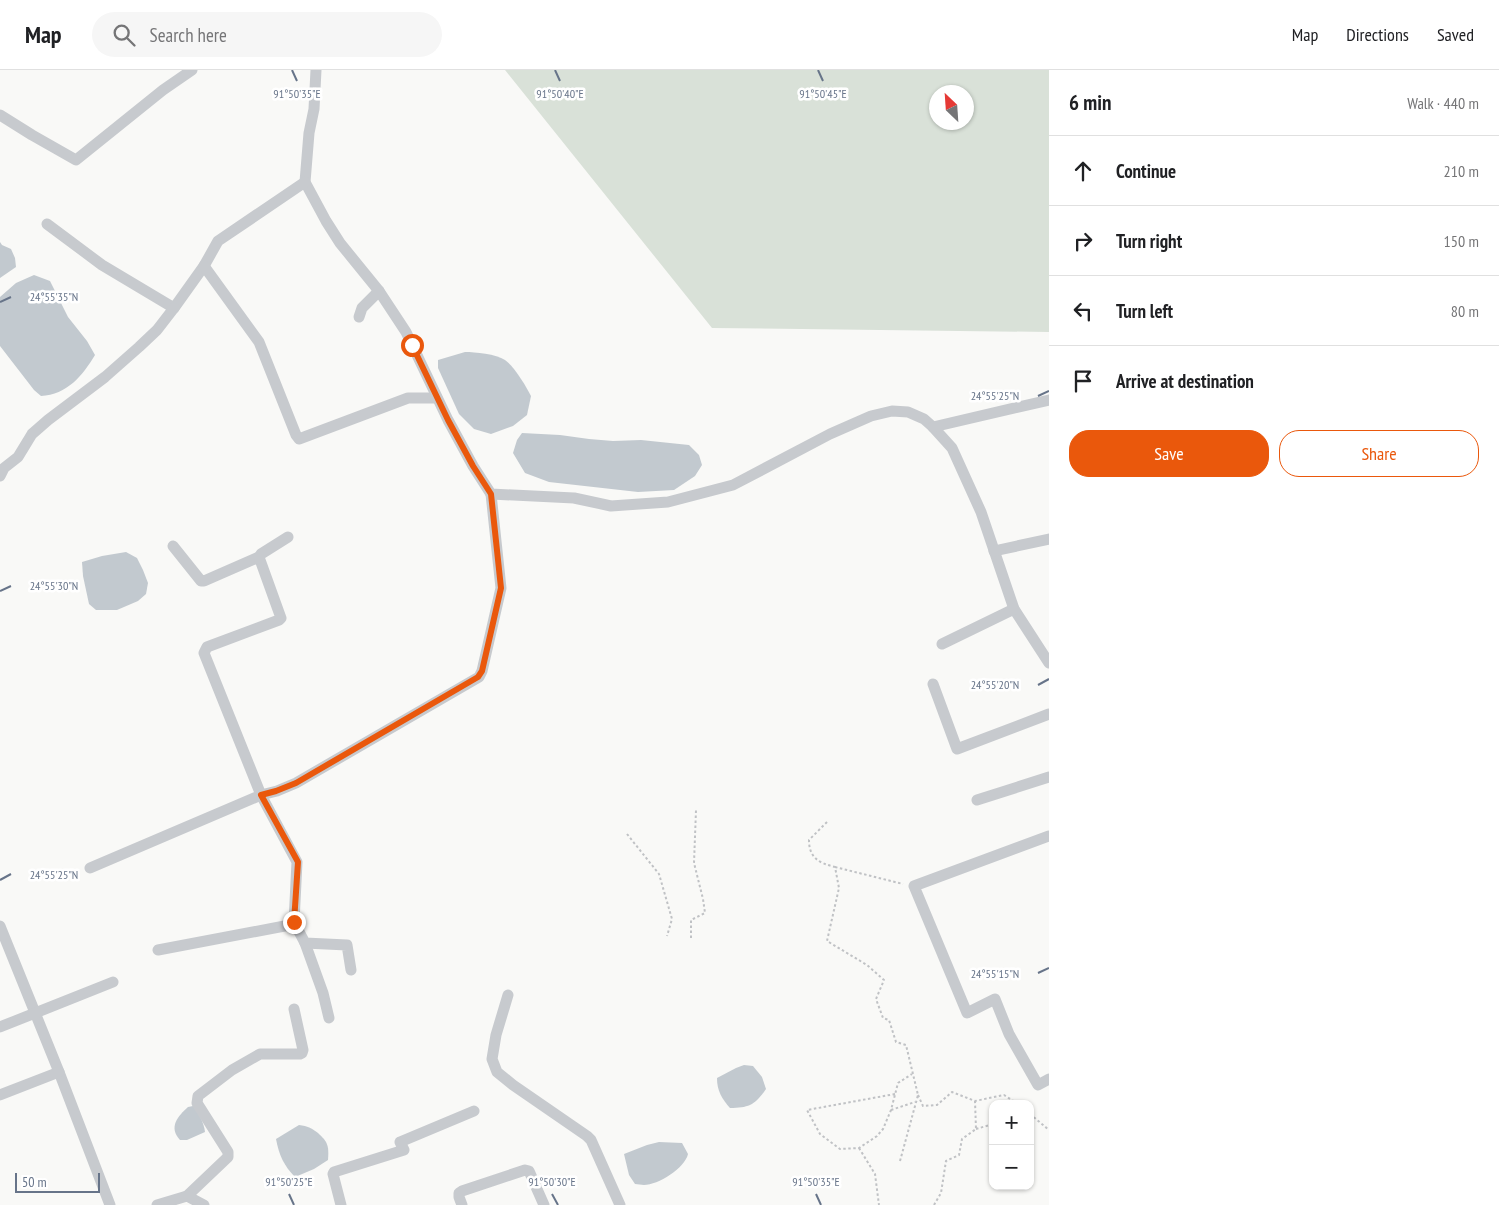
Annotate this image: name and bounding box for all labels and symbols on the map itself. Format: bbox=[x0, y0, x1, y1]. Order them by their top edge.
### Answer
north arrow bbox=[929, 85, 974, 130]
text: 91°50'35"E bbox=[273, 86, 321, 101]
text: 91°50'40"E bbox=[536, 86, 584, 101]
text: 91°50'45"E bbox=[799, 86, 847, 101]
text: 24°55'35"N bbox=[30, 289, 78, 304]
route start bbox=[401, 334, 424, 357]
text: 24°55'25"N bbox=[971, 388, 1019, 403]
text: 24°55'30"N bbox=[30, 578, 78, 593]
text: 24°55'20"N bbox=[971, 677, 1019, 692]
text: 24°55'25"N bbox=[30, 867, 78, 882]
route end bbox=[283, 911, 306, 934]
text: 24°55'15"N bbox=[971, 966, 1019, 981]
scale bar bbox=[15, 1170, 100, 1193]
text: 91°50'25"E bbox=[265, 1174, 313, 1189]
text: 91°50'30"E bbox=[528, 1174, 576, 1189]
text: 91°50'35"E bbox=[792, 1174, 840, 1189]

